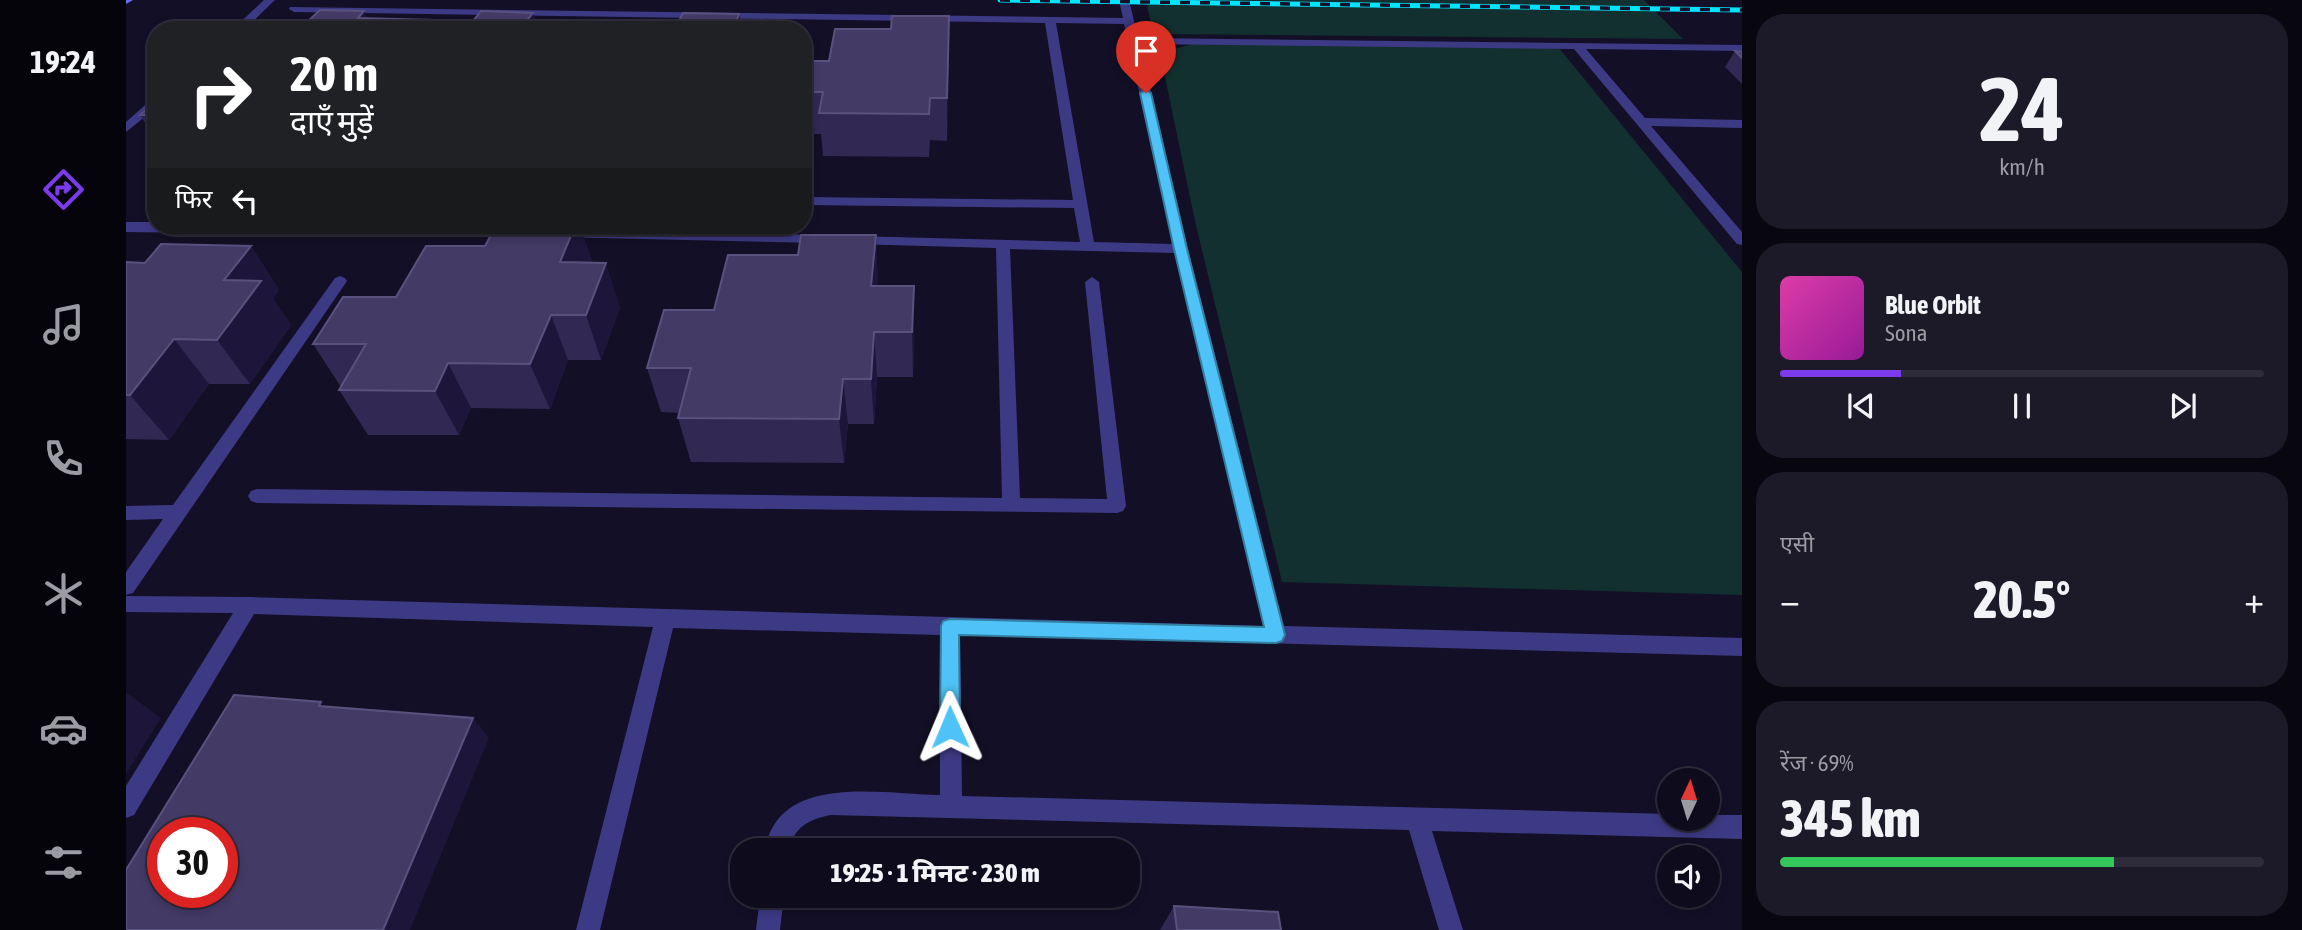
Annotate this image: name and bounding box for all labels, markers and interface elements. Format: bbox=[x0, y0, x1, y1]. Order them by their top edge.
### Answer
pin bbox=[1116, 21, 1176, 93]
icon: arrive bbox=[1127, 32, 1165, 70]
text: 19:24 bbox=[30, 43, 96, 80]
text: 20 m bbox=[290, 45, 378, 101]
icon: right bbox=[175, 49, 266, 140]
text: 24 bbox=[1979, 56, 2065, 160]
text: दाएँ मुड़ें bbox=[290, 103, 374, 140]
text: km/h bbox=[1999, 154, 2045, 180]
icon: directions bbox=[39, 165, 88, 214]
icon: left bbox=[226, 182, 264, 220]
text: फिर bbox=[175, 184, 212, 214]
text: Blue Orbit bbox=[1885, 290, 1981, 320]
icon: music bbox=[39, 300, 88, 349]
text: Sona bbox=[1885, 320, 1927, 346]
icon: previous bbox=[1842, 387, 1880, 425]
icon: pause bbox=[2003, 387, 2041, 425]
icon: next bbox=[2164, 387, 2202, 425]
icon: phone bbox=[39, 434, 88, 483]
text: एसी bbox=[1780, 531, 1814, 557]
icon: climate bbox=[39, 569, 88, 618]
text: 20.5° bbox=[1974, 569, 2070, 629]
text: − bbox=[1780, 578, 1800, 621]
text: + bbox=[2244, 578, 2264, 621]
position arrow bbox=[913, 690, 987, 764]
icon: car bbox=[39, 704, 88, 753]
text: रेंज · 69% bbox=[1780, 750, 1854, 776]
north arrow bbox=[1657, 768, 1720, 831]
map controls bbox=[1657, 768, 1720, 908]
text: 345 km bbox=[1780, 788, 1921, 848]
speed limit sign: 30 bbox=[147, 817, 238, 908]
icon: filters bbox=[39, 838, 88, 887]
button: sound bbox=[1657, 845, 1720, 908]
text: 19:25 · 1 मिनट · 230 m bbox=[830, 858, 1040, 888]

